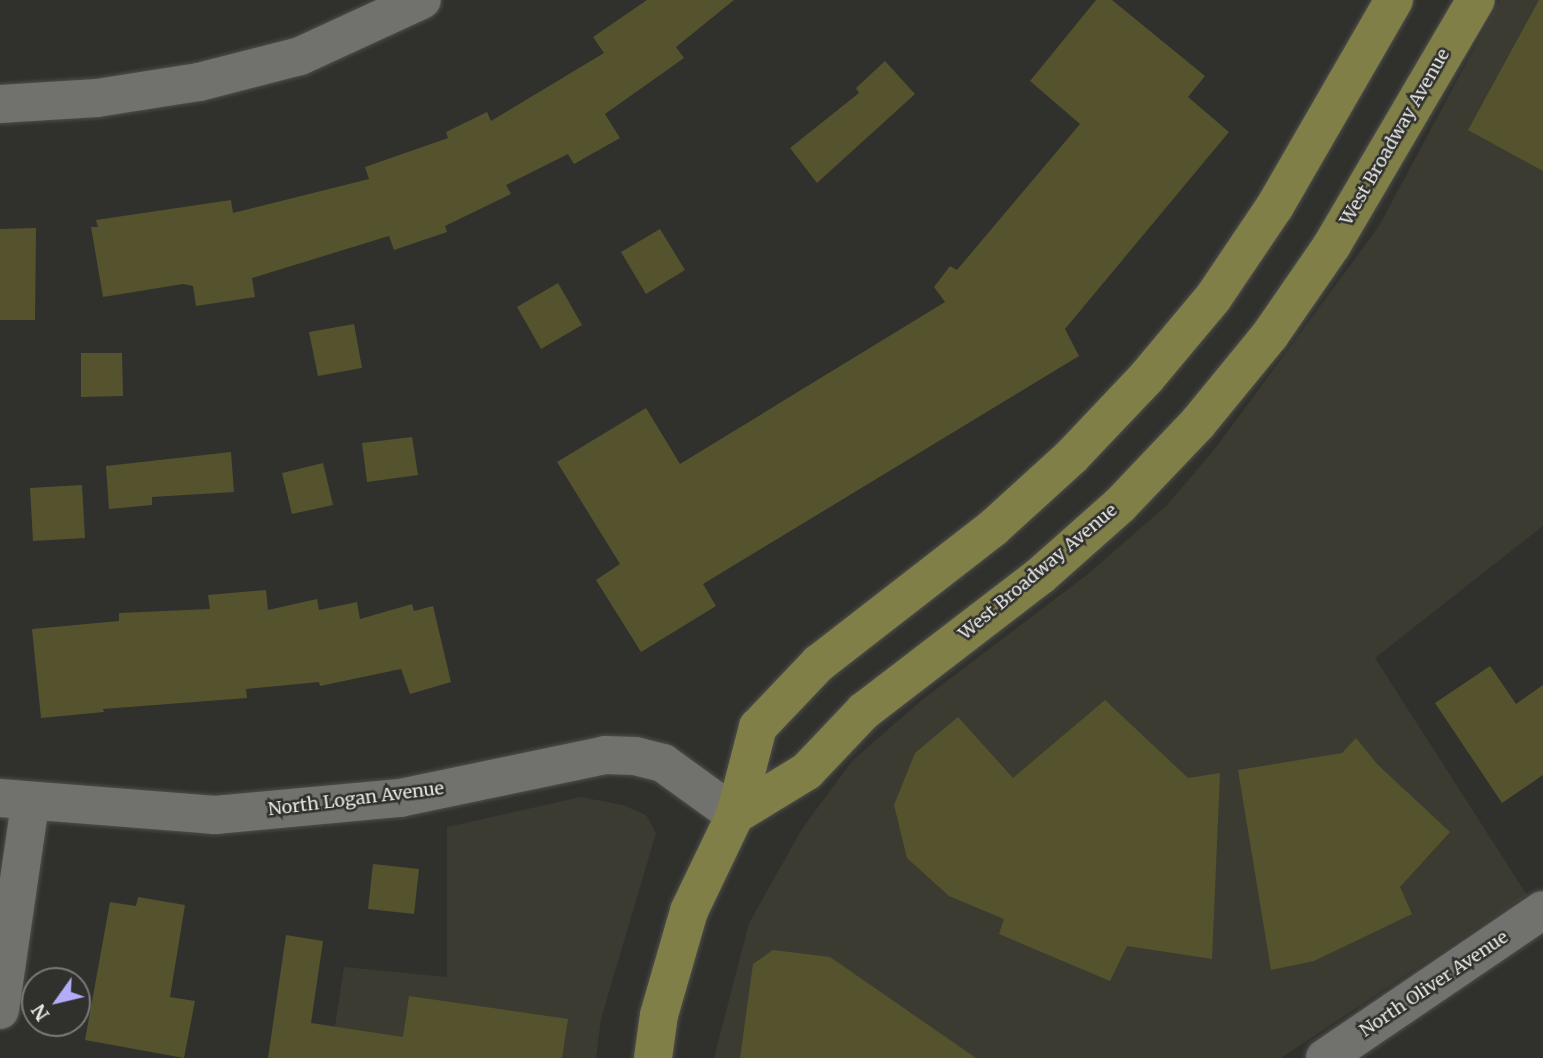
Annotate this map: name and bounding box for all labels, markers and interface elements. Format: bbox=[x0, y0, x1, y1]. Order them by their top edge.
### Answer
street label: West Broadway Avenue bbox=[1336, 45, 1454, 229]
street label: West Broadway Avenue bbox=[954, 499, 1122, 645]
street label: North Logan Avenue bbox=[267, 777, 445, 821]
street label: North Oliver Avenue bbox=[1356, 926, 1512, 1042]
north arrow bbox=[21, 967, 91, 1037]
text: N bbox=[26, 1000, 54, 1026]

